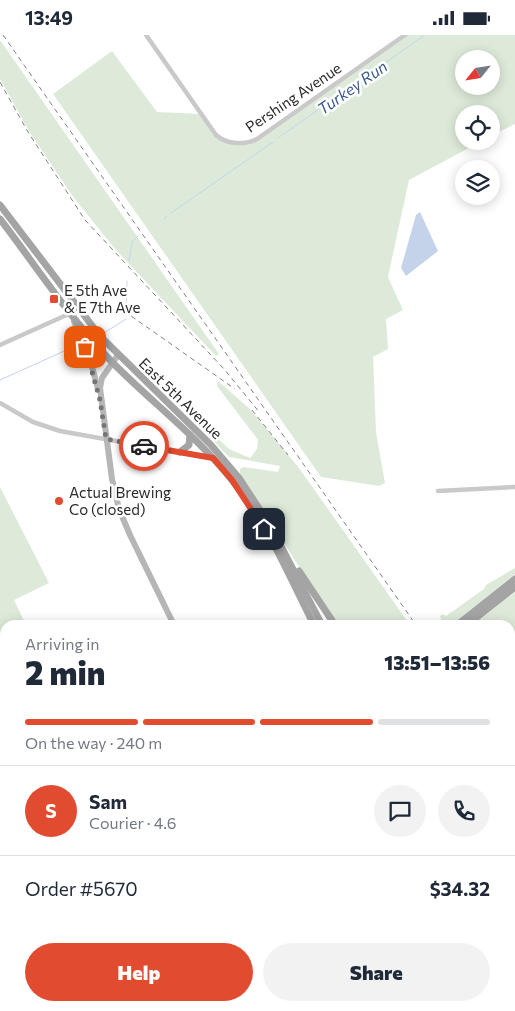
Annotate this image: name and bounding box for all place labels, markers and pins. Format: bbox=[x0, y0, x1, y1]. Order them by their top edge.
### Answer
place label: E 5th Ave & E 7th Ave bbox=[64, 281, 140, 316]
marker: E 5th Ave & E 7th Ave bbox=[48, 293, 60, 305]
pin bbox=[64, 326, 106, 368]
place label: Actual Brewing Co (closed) bbox=[69, 483, 171, 518]
marker: Actual Brewing Co (closed) bbox=[53, 495, 65, 507]
pin bbox=[243, 508, 285, 550]

